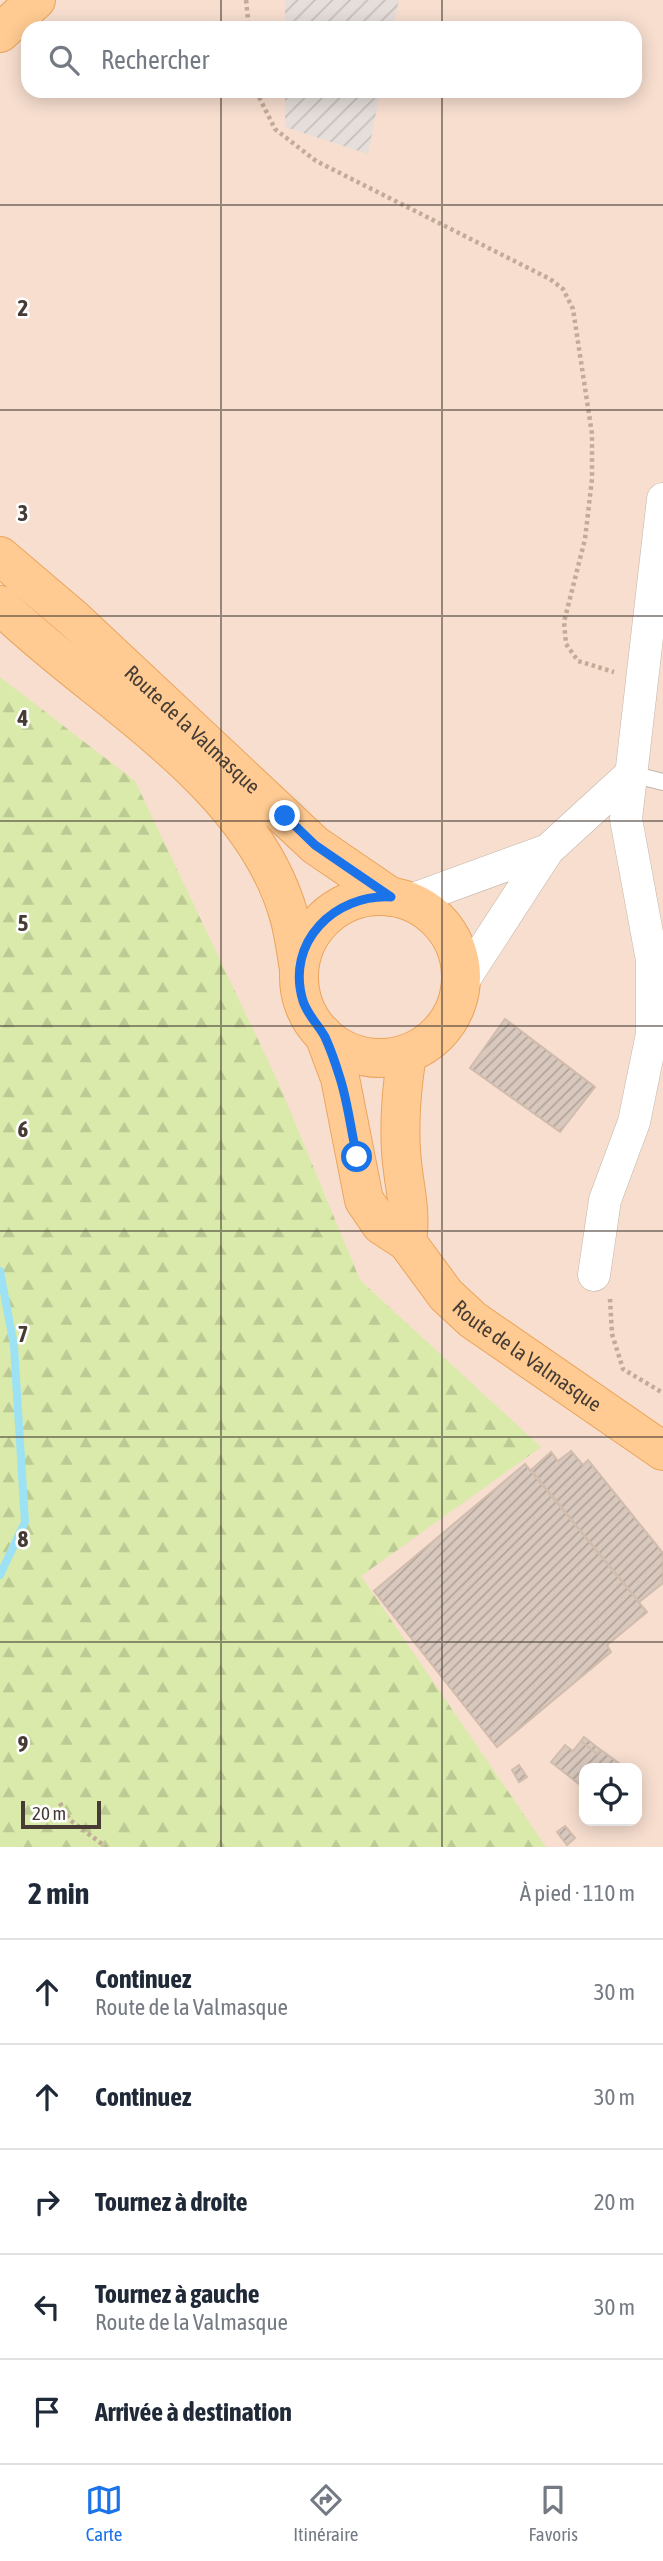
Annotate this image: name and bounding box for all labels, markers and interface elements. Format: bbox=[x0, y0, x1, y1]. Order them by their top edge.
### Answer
search box bbox=[21, 21, 642, 98]
icon: search bbox=[45, 41, 83, 79]
text: Rechercher bbox=[101, 45, 209, 75]
text: 2 bbox=[18, 295, 28, 321]
text: 3 bbox=[18, 500, 28, 526]
street label: Route de la Valmasque bbox=[120, 660, 265, 798]
text: 4 bbox=[17, 705, 29, 731]
route end bbox=[269, 800, 300, 831]
text: 5 bbox=[18, 910, 29, 936]
text: 6 bbox=[18, 1116, 29, 1142]
route start bbox=[341, 1141, 372, 1172]
street label: Route de la Valmasque bbox=[448, 1295, 606, 1416]
text: 7 bbox=[18, 1321, 28, 1347]
text: 8 bbox=[18, 1526, 29, 1552]
text: 9 bbox=[18, 1731, 29, 1757]
map controls bbox=[579, 1763, 642, 1826]
button: locate bbox=[579, 1763, 642, 1826]
scale bar bbox=[21, 1798, 102, 1830]
text: 20 m bbox=[32, 1802, 66, 1824]
text: 2 min bbox=[28, 1876, 89, 1910]
text: À pied · 110 m bbox=[520, 1880, 635, 1906]
text: Continuez bbox=[95, 1964, 191, 1994]
icon: ahead bbox=[28, 1973, 66, 2011]
text: 30 m bbox=[594, 1979, 635, 2005]
text: Route de la Valmasque bbox=[95, 1994, 288, 2020]
icon: ahead bbox=[28, 2078, 66, 2116]
text: Continuez bbox=[95, 2082, 191, 2112]
text: 30 m bbox=[594, 2084, 635, 2110]
icon: right bbox=[28, 2183, 66, 2221]
text: Tournez à droite bbox=[95, 2187, 248, 2217]
text: 20 m bbox=[594, 2189, 635, 2215]
text: Tournez à gauche bbox=[95, 2279, 260, 2309]
icon: left bbox=[28, 2288, 66, 2326]
text: 30 m bbox=[594, 2294, 635, 2320]
text: Route de la Valmasque bbox=[95, 2309, 288, 2335]
icon: arrive bbox=[28, 2393, 66, 2431]
text: Arrivée à destination bbox=[95, 2397, 292, 2427]
tab: Carte bbox=[85, 2481, 123, 2545]
tab: Itinéraire bbox=[293, 2481, 358, 2545]
tab: Favoris bbox=[529, 2481, 578, 2545]

